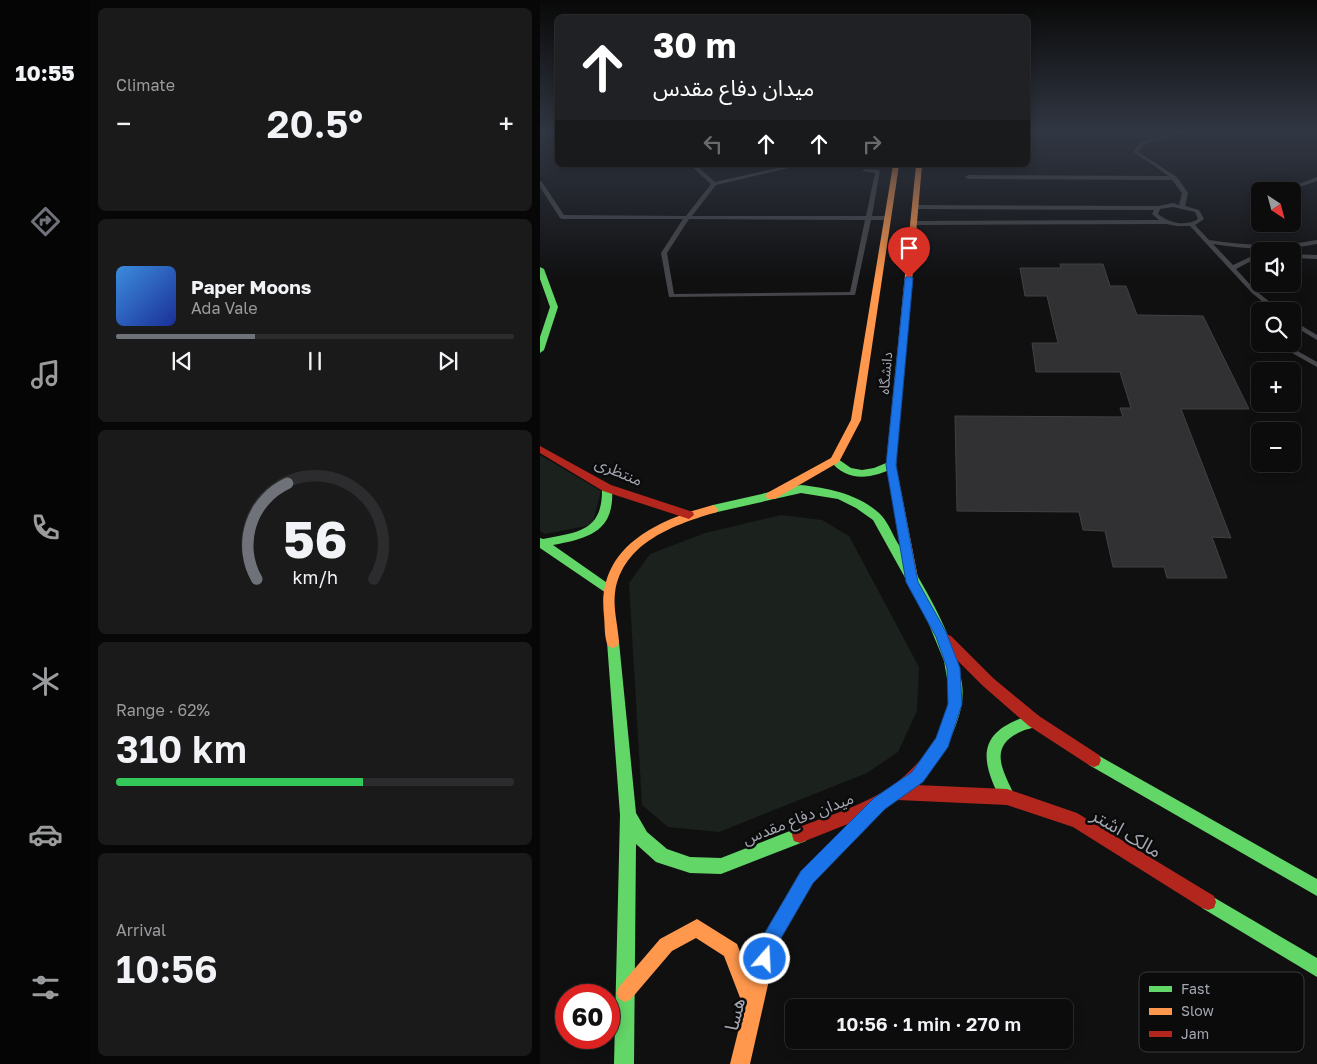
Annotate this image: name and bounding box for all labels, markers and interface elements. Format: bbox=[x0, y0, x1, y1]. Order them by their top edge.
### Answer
text: 30 m bbox=[653, 24, 736, 66]
icon: ahead bbox=[570, 35, 635, 100]
text: 10:55 bbox=[15, 59, 75, 86]
text: میدان دفاع مقدس bbox=[653, 74, 814, 101]
text: Climate bbox=[116, 75, 175, 95]
text: 20.5° bbox=[267, 101, 363, 146]
text: − bbox=[116, 107, 131, 140]
text: + bbox=[499, 107, 514, 140]
icon: left bbox=[699, 130, 727, 158]
icon: ahead bbox=[752, 130, 780, 158]
icon: ahead bbox=[805, 130, 833, 158]
icon: right bbox=[858, 130, 886, 158]
north arrow bbox=[1251, 182, 1301, 232]
map controls bbox=[1251, 182, 1301, 472]
icon: directions bbox=[28, 204, 63, 239]
pin bbox=[888, 227, 930, 278]
icon: arrive bbox=[895, 234, 923, 262]
button: sound bbox=[1251, 242, 1301, 292]
text: Paper Moons bbox=[191, 275, 311, 298]
text: Ada Vale bbox=[191, 298, 257, 318]
button: search bbox=[1251, 302, 1301, 352]
icon: previous bbox=[168, 347, 196, 375]
icon: pause bbox=[301, 347, 329, 375]
icon: next bbox=[434, 347, 462, 375]
street label: دانشگاه bbox=[875, 351, 895, 395]
icon: music bbox=[28, 357, 63, 392]
button: + bbox=[1251, 362, 1301, 412]
button: − bbox=[1251, 422, 1301, 472]
street label: منتظری bbox=[592, 452, 646, 490]
text: 56 bbox=[283, 507, 347, 569]
icon: phone bbox=[28, 510, 63, 545]
text: km/h bbox=[292, 566, 338, 588]
icon: climate bbox=[28, 664, 63, 699]
text: Range · 62% bbox=[116, 700, 210, 720]
text: 310 km bbox=[116, 726, 247, 771]
street label: میدان دفاع مقدس bbox=[740, 788, 857, 851]
street label: مالک اشتر bbox=[1086, 802, 1166, 863]
icon: car bbox=[28, 817, 63, 852]
text: Arrival bbox=[116, 920, 166, 940]
position arrow bbox=[738, 932, 790, 984]
text: 10:56 bbox=[116, 946, 218, 991]
icon: filters bbox=[28, 970, 63, 1005]
legend bbox=[1139, 972, 1304, 1052]
text: Fast bbox=[1181, 980, 1210, 997]
speed limit sign: 60 bbox=[555, 984, 620, 1049]
street label: هسا bbox=[719, 995, 749, 1033]
text: Slow bbox=[1181, 1002, 1214, 1019]
text: 10:56 · 1 min · 270 m bbox=[837, 1012, 1021, 1035]
text: Jam bbox=[1181, 1025, 1209, 1042]

